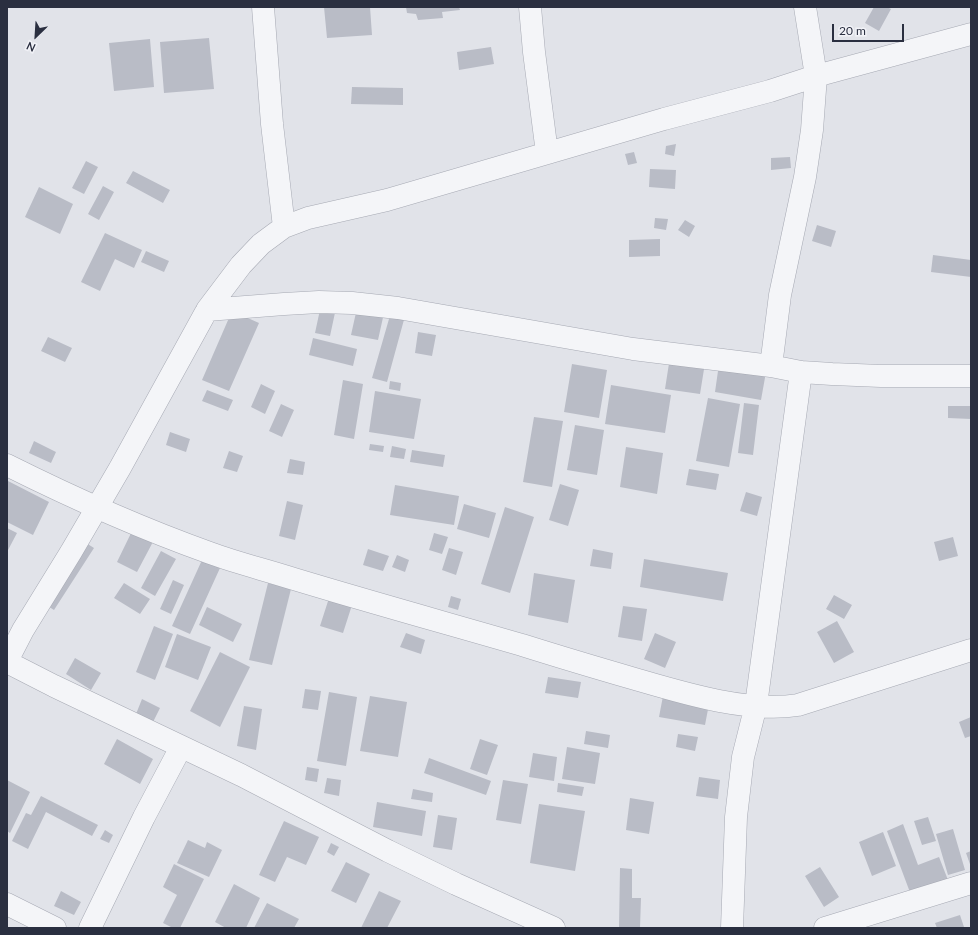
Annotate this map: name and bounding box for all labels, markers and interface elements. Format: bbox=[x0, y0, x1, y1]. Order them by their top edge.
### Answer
north arrow bbox=[16, 16, 56, 56]
scale bar bbox=[834, 16, 906, 42]
text: 20 m bbox=[839, 23, 866, 38]
text: N bbox=[24, 40, 37, 55]

